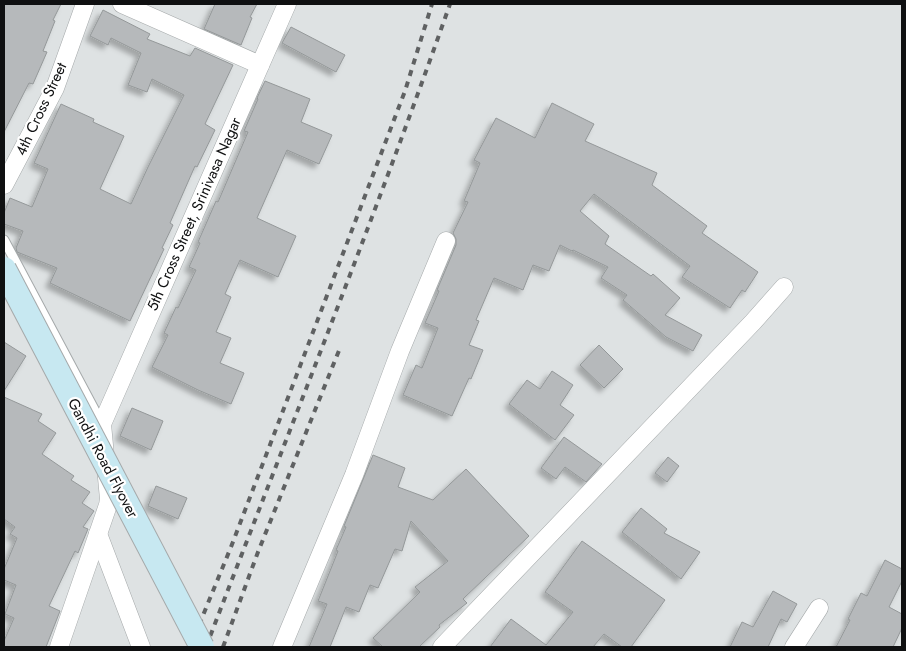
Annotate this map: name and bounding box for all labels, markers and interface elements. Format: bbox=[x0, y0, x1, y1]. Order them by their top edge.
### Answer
street label: 4th Cross Street bbox=[10, 58, 72, 159]
street label: 5th Cross Street, Srinivasa Nagar bbox=[141, 113, 247, 314]
street label: Gandhi Road Flyover bbox=[62, 394, 144, 523]

